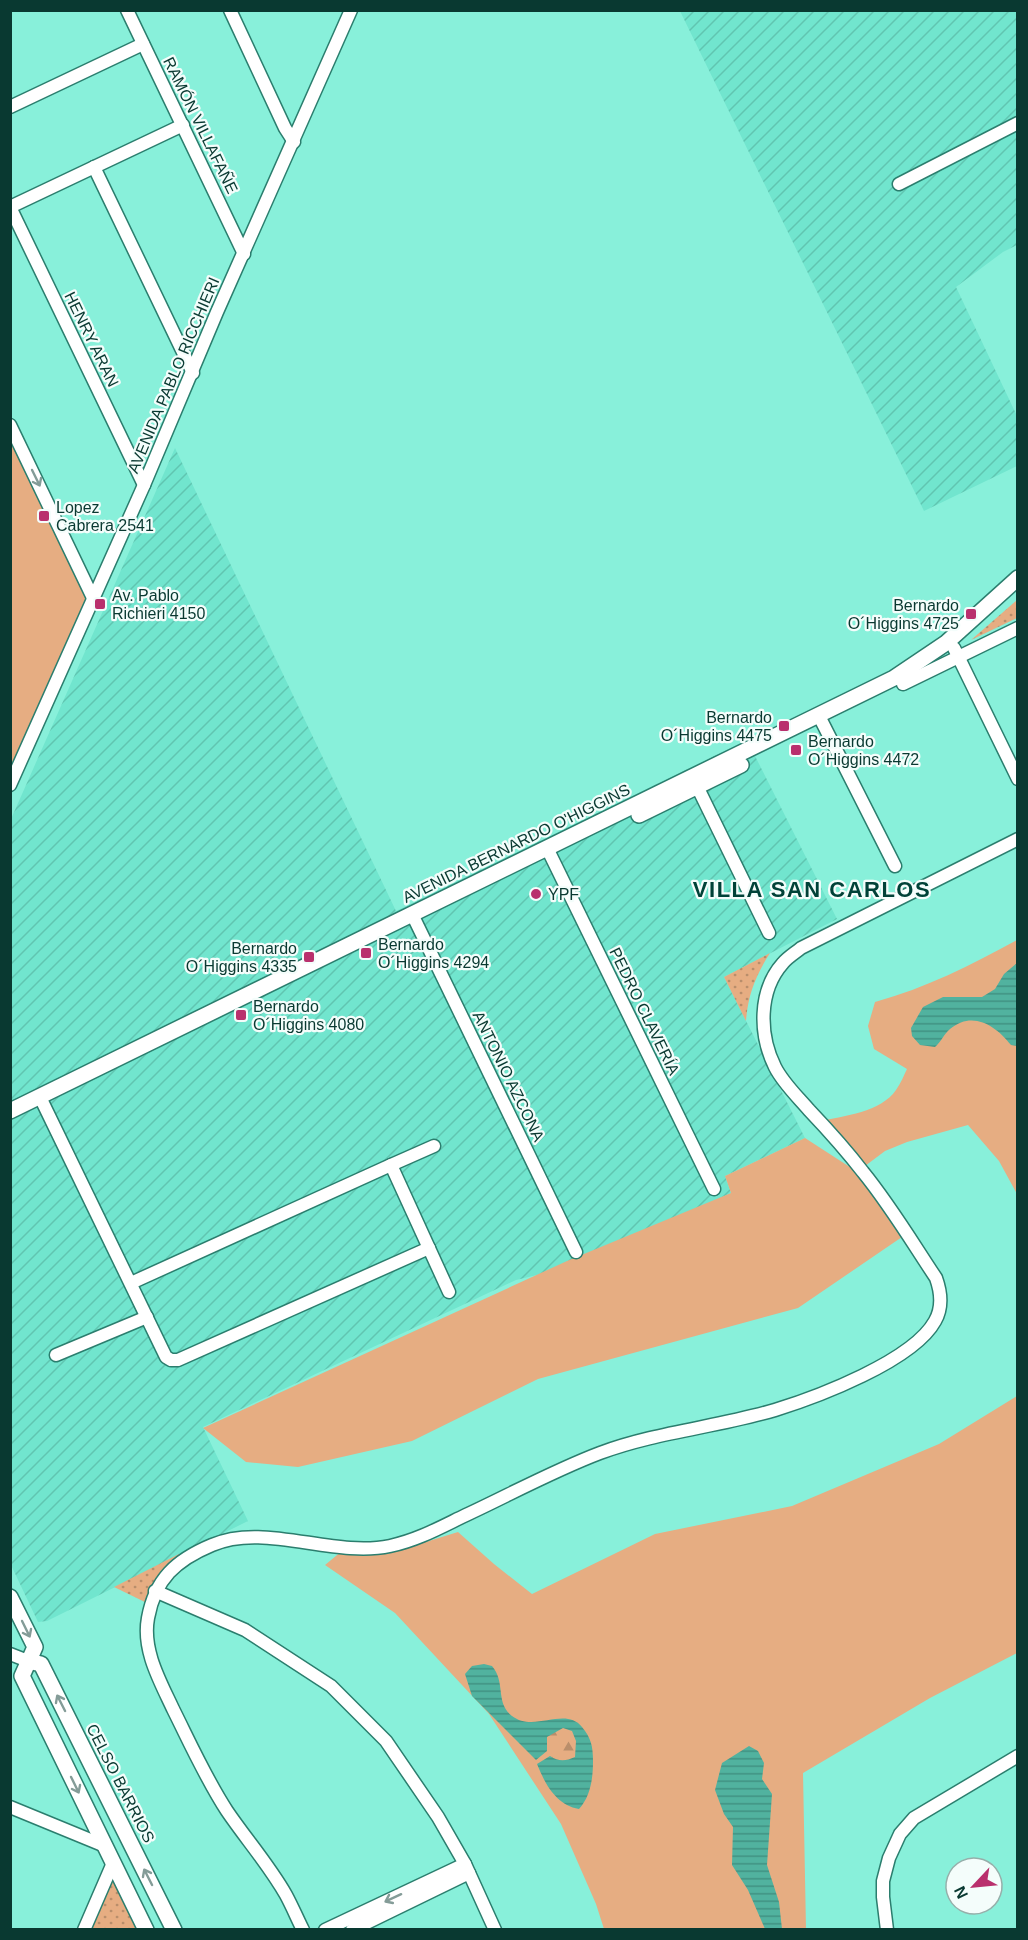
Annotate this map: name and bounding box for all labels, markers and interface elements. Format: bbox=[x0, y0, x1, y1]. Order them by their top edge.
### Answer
street label: RAMÓN VILLAFAÑE bbox=[160, 53, 243, 196]
street label: AVENIDA PABLO RICCHIERI bbox=[124, 275, 223, 476]
street label: HENRY ARAN bbox=[61, 289, 122, 389]
one-way arrow bbox=[30, 468, 42, 486]
place label: Lopez Cabrera 2541 bbox=[56, 499, 154, 534]
marker: Lopez Cabrera 2541 bbox=[37, 509, 51, 523]
place label: Av. Pablo Richieri 4150 bbox=[112, 587, 205, 622]
marker: Av. Pablo Richieri 4150 bbox=[93, 597, 107, 611]
place label: Bernardo O´Higgins 4725 bbox=[848, 597, 959, 632]
marker: Bernardo O´Higgins 4725 bbox=[964, 607, 978, 621]
place label: Bernardo O´Higgins 4475 bbox=[661, 709, 772, 744]
marker: Bernardo O´Higgins 4475 bbox=[777, 719, 791, 733]
place label: Bernardo O´Higgins 4472 bbox=[808, 733, 919, 768]
marker: Bernardo O´Higgins 4472 bbox=[789, 743, 803, 757]
street label: AVENIDA BERNARDO O'HIGGINS bbox=[400, 781, 633, 906]
district label: VILLA SAN CARLOS bbox=[693, 877, 931, 902]
place label: YPF bbox=[548, 886, 579, 903]
marker: YPF bbox=[529, 887, 543, 901]
place label: Bernardo O´Higgins 4294 bbox=[378, 936, 489, 971]
place label: Bernardo O´Higgins 4335 bbox=[186, 940, 297, 975]
street label: PEDRO CLAVERÍA bbox=[606, 944, 684, 1078]
marker: Bernardo O´Higgins 4294 bbox=[359, 946, 373, 960]
marker: Bernardo O´Higgins 4335 bbox=[302, 950, 316, 964]
place label: Bernardo O´Higgins 4080 bbox=[253, 998, 364, 1033]
marker: Bernardo O´Higgins 4080 bbox=[234, 1008, 248, 1022]
street label: ANTONIO AZCONA bbox=[470, 1008, 548, 1144]
one-way arrow bbox=[21, 1620, 32, 1638]
one-way arrow bbox=[54, 1694, 66, 1712]
street label: CELSO BARRIOS bbox=[83, 1721, 158, 1845]
one-way arrow bbox=[70, 1776, 82, 1794]
north arrow bbox=[944, 1856, 1004, 1916]
one-way arrow bbox=[142, 1869, 153, 1887]
text: N bbox=[951, 1883, 971, 1901]
one-way arrow bbox=[385, 1892, 403, 1904]

